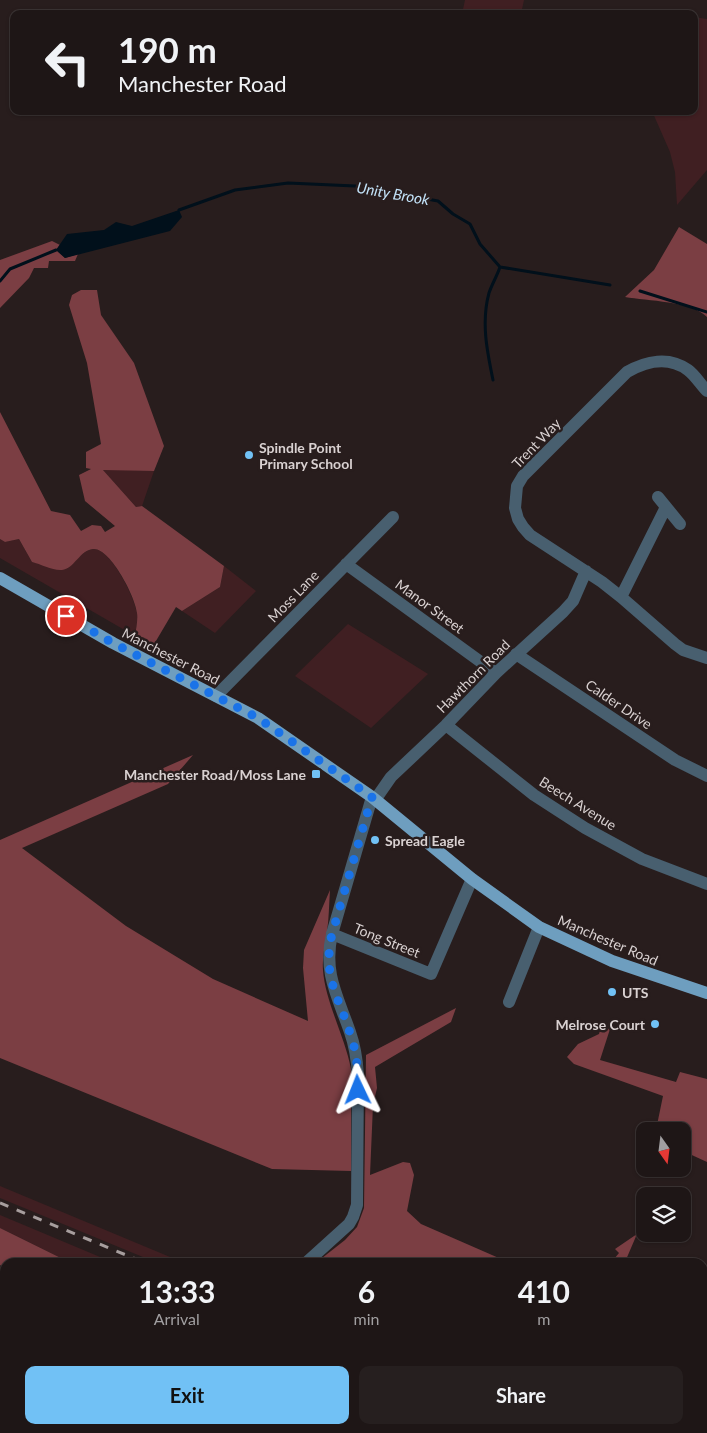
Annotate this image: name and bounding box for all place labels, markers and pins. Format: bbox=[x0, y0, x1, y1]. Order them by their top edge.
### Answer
place label: Spindle Point Primary School bbox=[259, 439, 353, 472]
marker: Spindle Point Primary School bbox=[243, 449, 255, 461]
pin bbox=[45, 595, 87, 637]
place label: Manchester Road/Moss Lane bbox=[124, 766, 307, 783]
marker: Manchester Road/Moss Lane bbox=[310, 768, 322, 780]
place label: Spread Eagle bbox=[385, 832, 465, 849]
marker: Spread Eagle bbox=[369, 834, 381, 846]
place label: UTS bbox=[622, 984, 649, 1001]
marker: UTS bbox=[606, 986, 618, 998]
place label: Melrose Court bbox=[555, 1016, 646, 1033]
marker: Melrose Court bbox=[649, 1018, 661, 1030]

